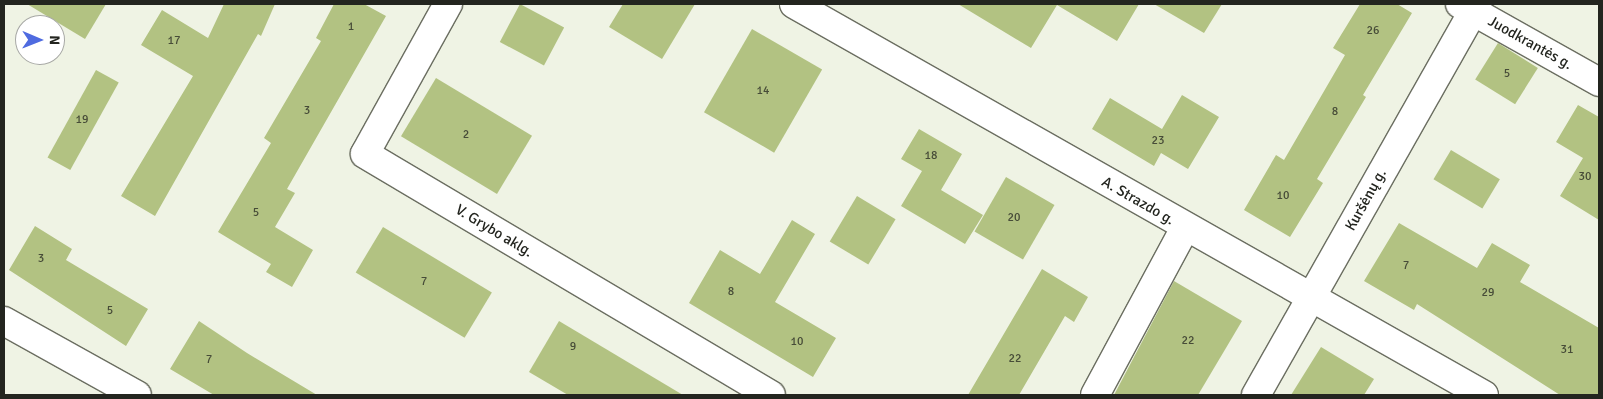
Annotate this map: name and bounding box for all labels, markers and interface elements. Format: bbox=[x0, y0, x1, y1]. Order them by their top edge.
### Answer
street label: Juodkrantės g. bbox=[1485, 12, 1575, 74]
north arrow bbox=[15, 15, 65, 65]
house number: 1 bbox=[348, 20, 354, 34]
house number: 26 bbox=[1367, 24, 1379, 38]
house number: 17 bbox=[168, 34, 180, 48]
text: N bbox=[46, 35, 63, 45]
house number: 5 bbox=[1504, 67, 1510, 81]
house number: 14 bbox=[757, 84, 769, 98]
house number: 3 bbox=[304, 104, 310, 118]
house number: 8 bbox=[1332, 105, 1338, 119]
house number: 19 bbox=[76, 113, 88, 127]
house number: 2 bbox=[463, 128, 469, 142]
house number: 23 bbox=[1152, 134, 1164, 148]
house number: 18 bbox=[925, 149, 937, 163]
street label: Kuršėnų g. bbox=[1342, 166, 1390, 234]
house number: 30 bbox=[1579, 170, 1591, 184]
street label: A. Strazdo g. bbox=[1098, 173, 1178, 229]
house number: 10 bbox=[1277, 189, 1289, 203]
street label: V. Grybo aklg. bbox=[452, 201, 536, 261]
house number: 5 bbox=[253, 206, 259, 220]
house number: 20 bbox=[1008, 211, 1020, 225]
house number: 3 bbox=[38, 252, 44, 266]
house number: 7 bbox=[1403, 259, 1409, 273]
house number: 7 bbox=[421, 275, 427, 289]
house number: 8 bbox=[728, 285, 734, 299]
house number: 29 bbox=[1482, 286, 1494, 300]
house number: 5 bbox=[107, 304, 113, 318]
house number: 22 bbox=[1182, 334, 1194, 348]
house number: 10 bbox=[791, 335, 803, 349]
house number: 9 bbox=[570, 340, 576, 354]
house number: 31 bbox=[1561, 343, 1573, 357]
house number: 22 bbox=[1009, 352, 1021, 366]
house number: 7 bbox=[206, 353, 212, 367]

